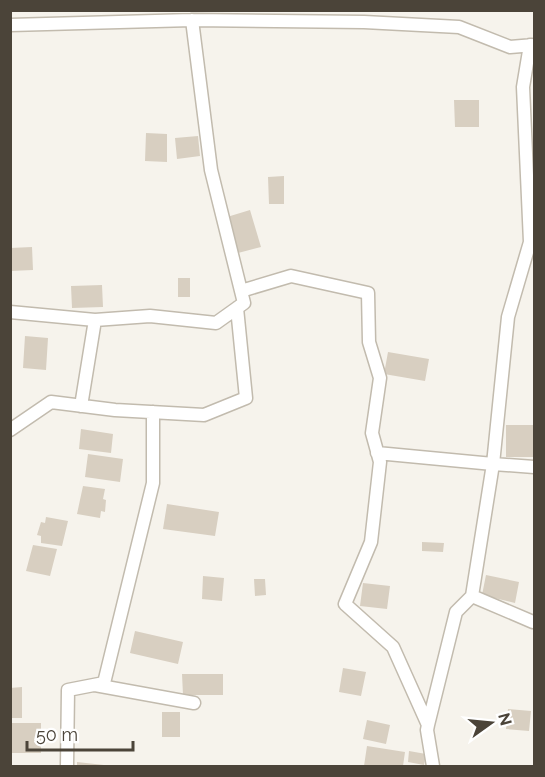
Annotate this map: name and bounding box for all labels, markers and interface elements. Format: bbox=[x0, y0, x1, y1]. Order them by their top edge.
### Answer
north arrow bbox=[461, 693, 521, 753]
text: N bbox=[494, 711, 516, 728]
scale bar bbox=[27, 714, 134, 752]
text: 50 m bbox=[36, 724, 78, 745]

